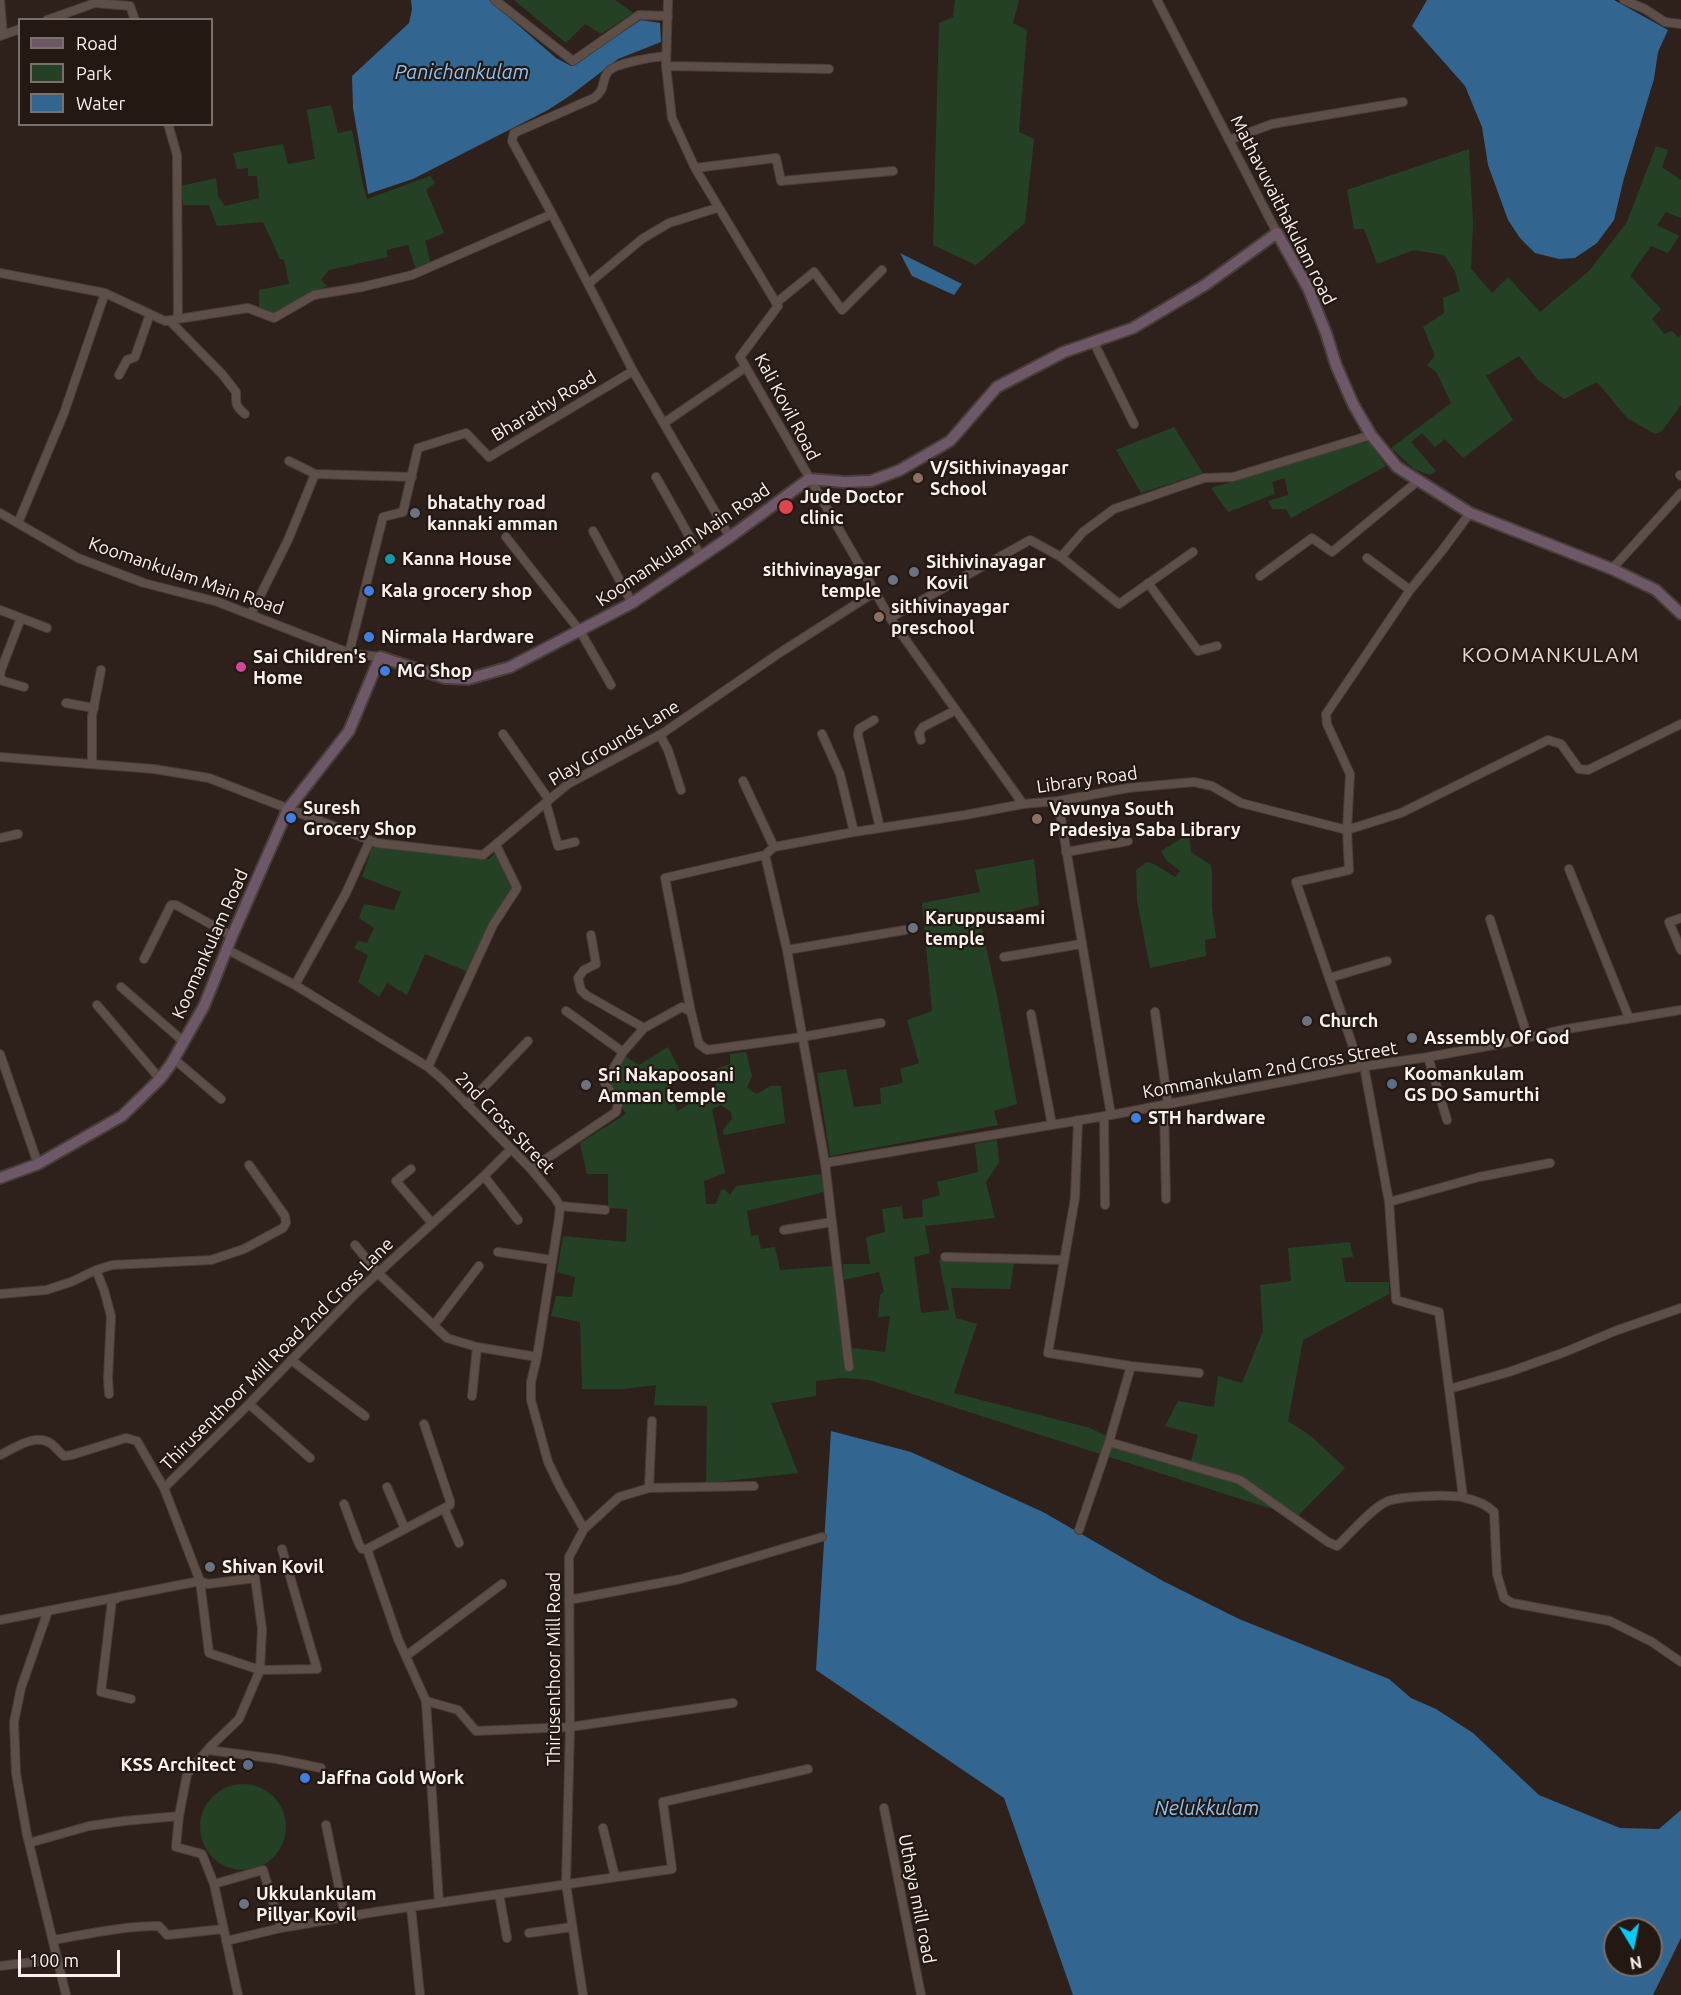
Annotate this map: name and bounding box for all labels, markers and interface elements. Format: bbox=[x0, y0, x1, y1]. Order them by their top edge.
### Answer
legend bbox=[18, 18, 213, 126]
text: Road bbox=[76, 33, 118, 53]
water label: Panichankulam bbox=[395, 60, 529, 84]
text: Park bbox=[76, 63, 112, 83]
text: Water bbox=[76, 93, 125, 113]
street label: Mathavuvaithakulam road bbox=[1226, 112, 1340, 308]
street label: Kali Kovil Road bbox=[750, 350, 824, 464]
street label: Bharathy Road bbox=[488, 366, 600, 446]
place label: V/Sithivinayagar School bbox=[930, 457, 1069, 500]
marker: V/Sithivinayagar School bbox=[911, 471, 925, 485]
street label: Koomankulam Main Road bbox=[592, 479, 774, 611]
place label: Jude Doctor clinic bbox=[800, 486, 904, 528]
place label: bhatathy road kannaki amman bbox=[427, 492, 558, 534]
marker: Jude Doctor clinic bbox=[777, 498, 795, 516]
marker: bhatathy road kannaki amman bbox=[408, 506, 422, 520]
street label: Koomankulam Main Road bbox=[86, 532, 286, 620]
place label: Kanna House bbox=[402, 548, 512, 570]
place label: Sithivinayagar Kovil bbox=[926, 551, 1046, 594]
marker: Kanna House bbox=[383, 552, 397, 566]
place label: sithivinayagar temple bbox=[763, 559, 881, 602]
marker: Sithivinayagar Kovil bbox=[907, 565, 921, 579]
marker: sithivinayagar temple bbox=[886, 573, 900, 587]
place label: Kala grocery shop bbox=[381, 580, 532, 602]
marker: Kala grocery shop bbox=[362, 584, 376, 598]
place label: sithivinayagar preschool bbox=[891, 596, 1009, 638]
marker: sithivinayagar preschool bbox=[872, 610, 886, 624]
place label: Nirmala Hardware bbox=[381, 626, 534, 648]
marker: Nirmala Hardware bbox=[362, 630, 376, 644]
district label: KOOMANKULAM bbox=[1462, 642, 1640, 668]
place label: Sai Children's Home bbox=[253, 646, 366, 688]
marker: Sai Children's Home bbox=[234, 660, 248, 674]
place label: MG Shop bbox=[397, 660, 472, 682]
marker: MG Shop bbox=[378, 664, 392, 678]
street label: Play Grounds Lane bbox=[545, 696, 683, 790]
street label: Library Road bbox=[1035, 762, 1139, 798]
place label: Suresh Grocery Shop bbox=[303, 797, 417, 840]
place label: Vavunya South Pradesiya Saba Library bbox=[1049, 798, 1240, 840]
marker: Suresh Grocery Shop bbox=[284, 811, 298, 825]
marker: Vavunya South Pradesiya Saba Library bbox=[1030, 812, 1044, 826]
street label: Koomankulam Road bbox=[167, 866, 253, 1022]
place label: Karuppusaami temple bbox=[925, 907, 1045, 950]
marker: Karuppusaami temple bbox=[906, 921, 920, 935]
place label: Church bbox=[1319, 1010, 1378, 1032]
marker: Church bbox=[1300, 1014, 1314, 1028]
place label: Assembly Of God bbox=[1424, 1027, 1570, 1049]
marker: Assembly Of God bbox=[1405, 1031, 1419, 1045]
street label: Kommankulam 2nd Cross Street bbox=[1141, 1037, 1399, 1103]
place label: Koomankulam GS DO Samurthi bbox=[1404, 1063, 1539, 1106]
place label: Sri Nakapoosani Amman temple bbox=[598, 1064, 734, 1106]
street label: 2nd Cross Street bbox=[451, 1067, 559, 1179]
marker: Koomankulam GS DO Samurthi bbox=[1385, 1077, 1399, 1091]
marker: Sri Nakapoosani Amman temple bbox=[579, 1078, 593, 1092]
place label: STH hardware bbox=[1148, 1107, 1266, 1129]
marker: STH hardware bbox=[1129, 1111, 1143, 1125]
street label: Thirusenthoor Mill Road 2nd Cross Lane bbox=[156, 1233, 398, 1475]
place label: Shivan Kovil bbox=[222, 1556, 324, 1578]
marker: Shivan Kovil bbox=[203, 1560, 217, 1574]
street label: Thirusenthoor Mill Road bbox=[543, 1572, 565, 1766]
place label: KSS Architect bbox=[121, 1754, 236, 1776]
marker: KSS Architect bbox=[241, 1758, 255, 1772]
place label: Jaffna Gold Work bbox=[317, 1767, 464, 1789]
marker: Jaffna Gold Work bbox=[298, 1771, 312, 1785]
water label: Nelukkulam bbox=[1155, 1796, 1259, 1820]
street label: Uthaya mill road bbox=[894, 1832, 940, 1966]
place label: Ukkulankulam Pillyar Kovil bbox=[256, 1883, 377, 1926]
marker: Ukkulankulam Pillyar Kovil bbox=[237, 1897, 251, 1911]
north arrow bbox=[1603, 1917, 1663, 1977]
scale bar bbox=[21, 1938, 123, 1976]
text: 100 m bbox=[29, 1950, 79, 1970]
text: N bbox=[1628, 1953, 1643, 1973]

